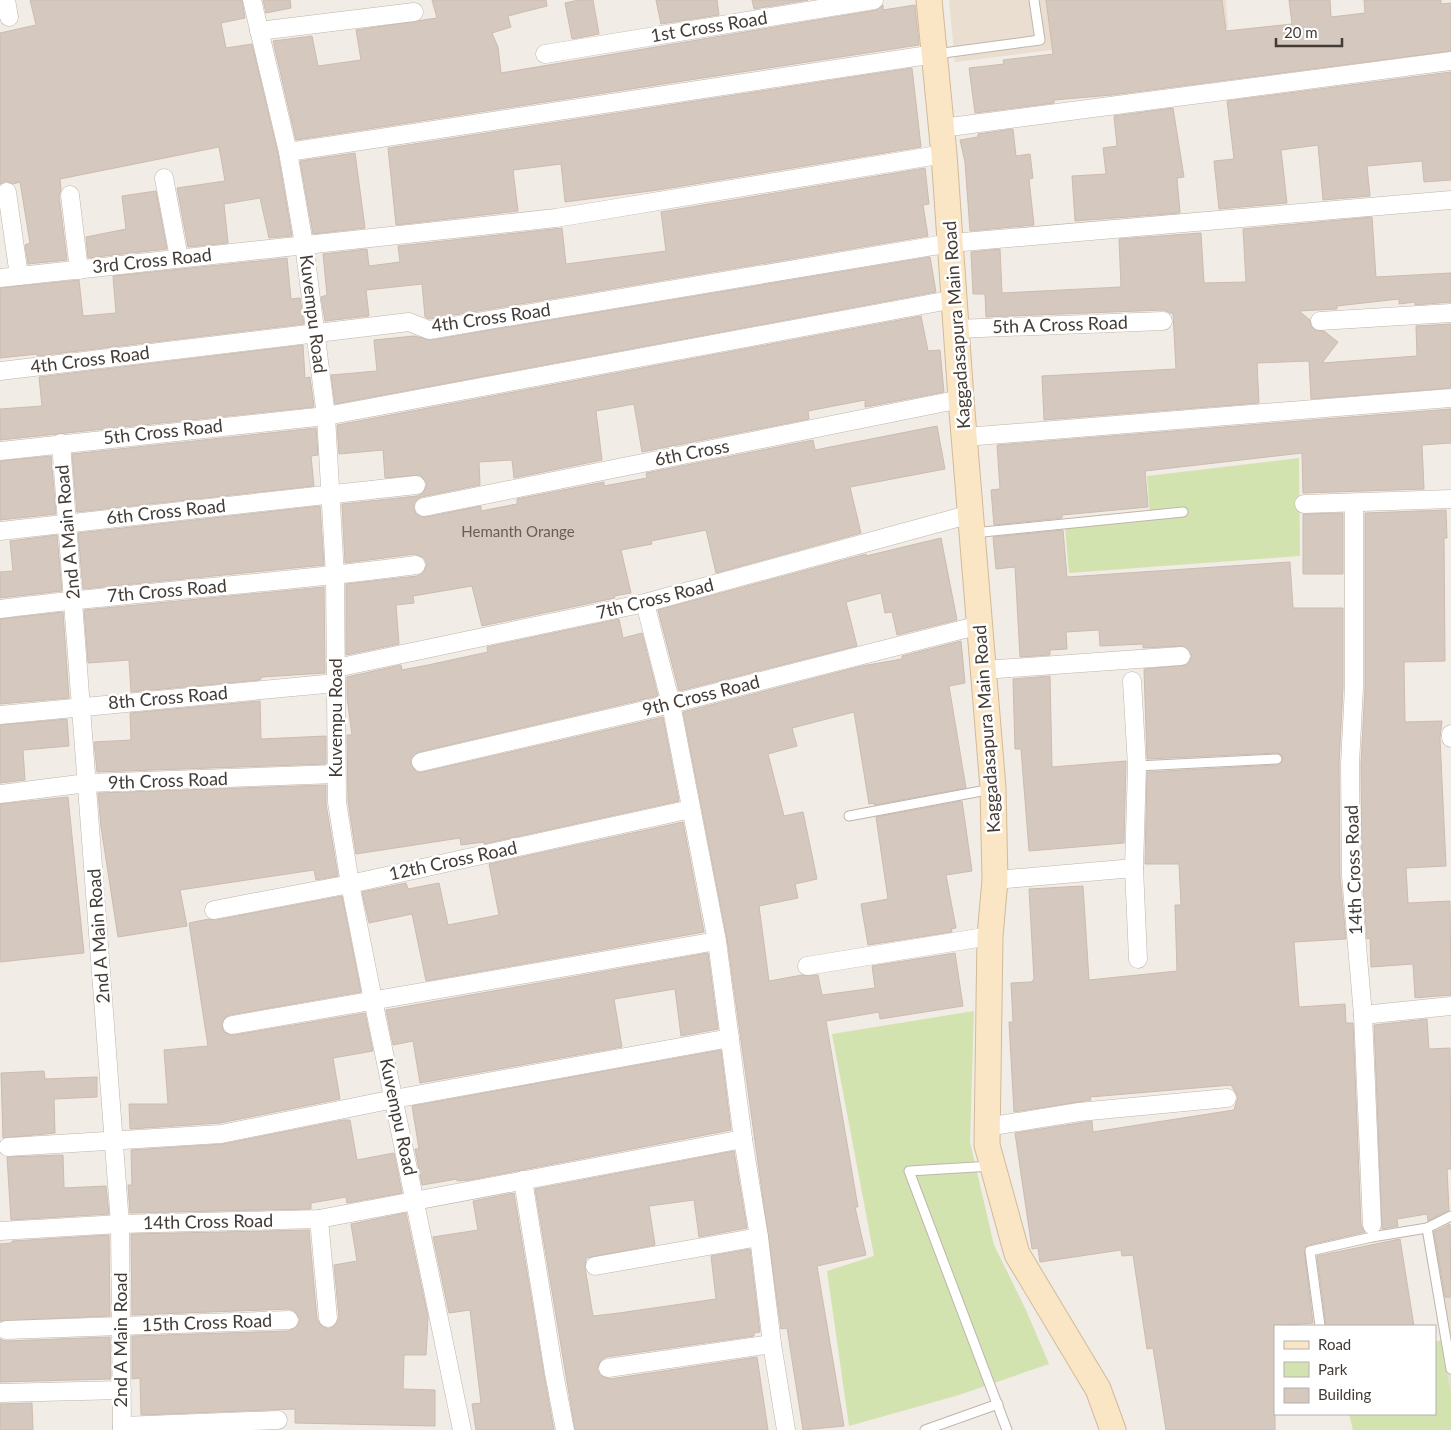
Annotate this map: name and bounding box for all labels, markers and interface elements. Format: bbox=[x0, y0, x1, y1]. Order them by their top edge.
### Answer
street label: 1st Cross Road bbox=[649, 6, 769, 46]
scale bar bbox=[1276, 15, 1342, 47]
text: 20 m bbox=[1284, 23, 1318, 41]
street label: Kaggadasapura Main Road bbox=[938, 220, 974, 430]
street label: 3rd Cross Road bbox=[91, 243, 213, 277]
street label: Kuvempu Road bbox=[296, 253, 332, 375]
street label: 4th Cross Road bbox=[430, 298, 552, 336]
street label: 5th A Cross Road bbox=[992, 311, 1128, 337]
street label: 4th Cross Road bbox=[29, 341, 151, 377]
street label: 5th Cross Road bbox=[102, 414, 224, 448]
street label: 6th Cross bbox=[653, 434, 731, 470]
street label: 2nd A Main Road bbox=[50, 464, 84, 600]
street label: 6th Cross Road bbox=[105, 494, 227, 528]
house number: Hemanth Orange bbox=[461, 522, 575, 540]
street label: 7th Cross Road bbox=[594, 573, 716, 623]
street label: 7th Cross Road bbox=[106, 574, 228, 606]
street label: Kaggadasapura Main Road bbox=[968, 624, 1004, 834]
street label: Kuvempu Road bbox=[324, 658, 346, 778]
street label: 9th Cross Road bbox=[640, 670, 762, 720]
street label: 8th Cross Road bbox=[107, 681, 229, 713]
street label: 9th Cross Road bbox=[108, 767, 228, 793]
street label: 14th Cross Road bbox=[1340, 804, 1366, 936]
street label: 12th Cross Road bbox=[387, 836, 519, 884]
street label: 2nd A Main Road bbox=[82, 868, 114, 1004]
street label: Kuvempu Road bbox=[376, 1056, 422, 1178]
street label: 14th Cross Road bbox=[143, 1209, 273, 1233]
street label: 2nd A Main Road bbox=[109, 1272, 131, 1408]
street label: 15th Cross Road bbox=[141, 1309, 273, 1335]
legend bbox=[1274, 1325, 1436, 1415]
text: Road bbox=[1318, 1335, 1351, 1353]
text: Park bbox=[1318, 1360, 1348, 1378]
text: Building bbox=[1318, 1385, 1371, 1403]

